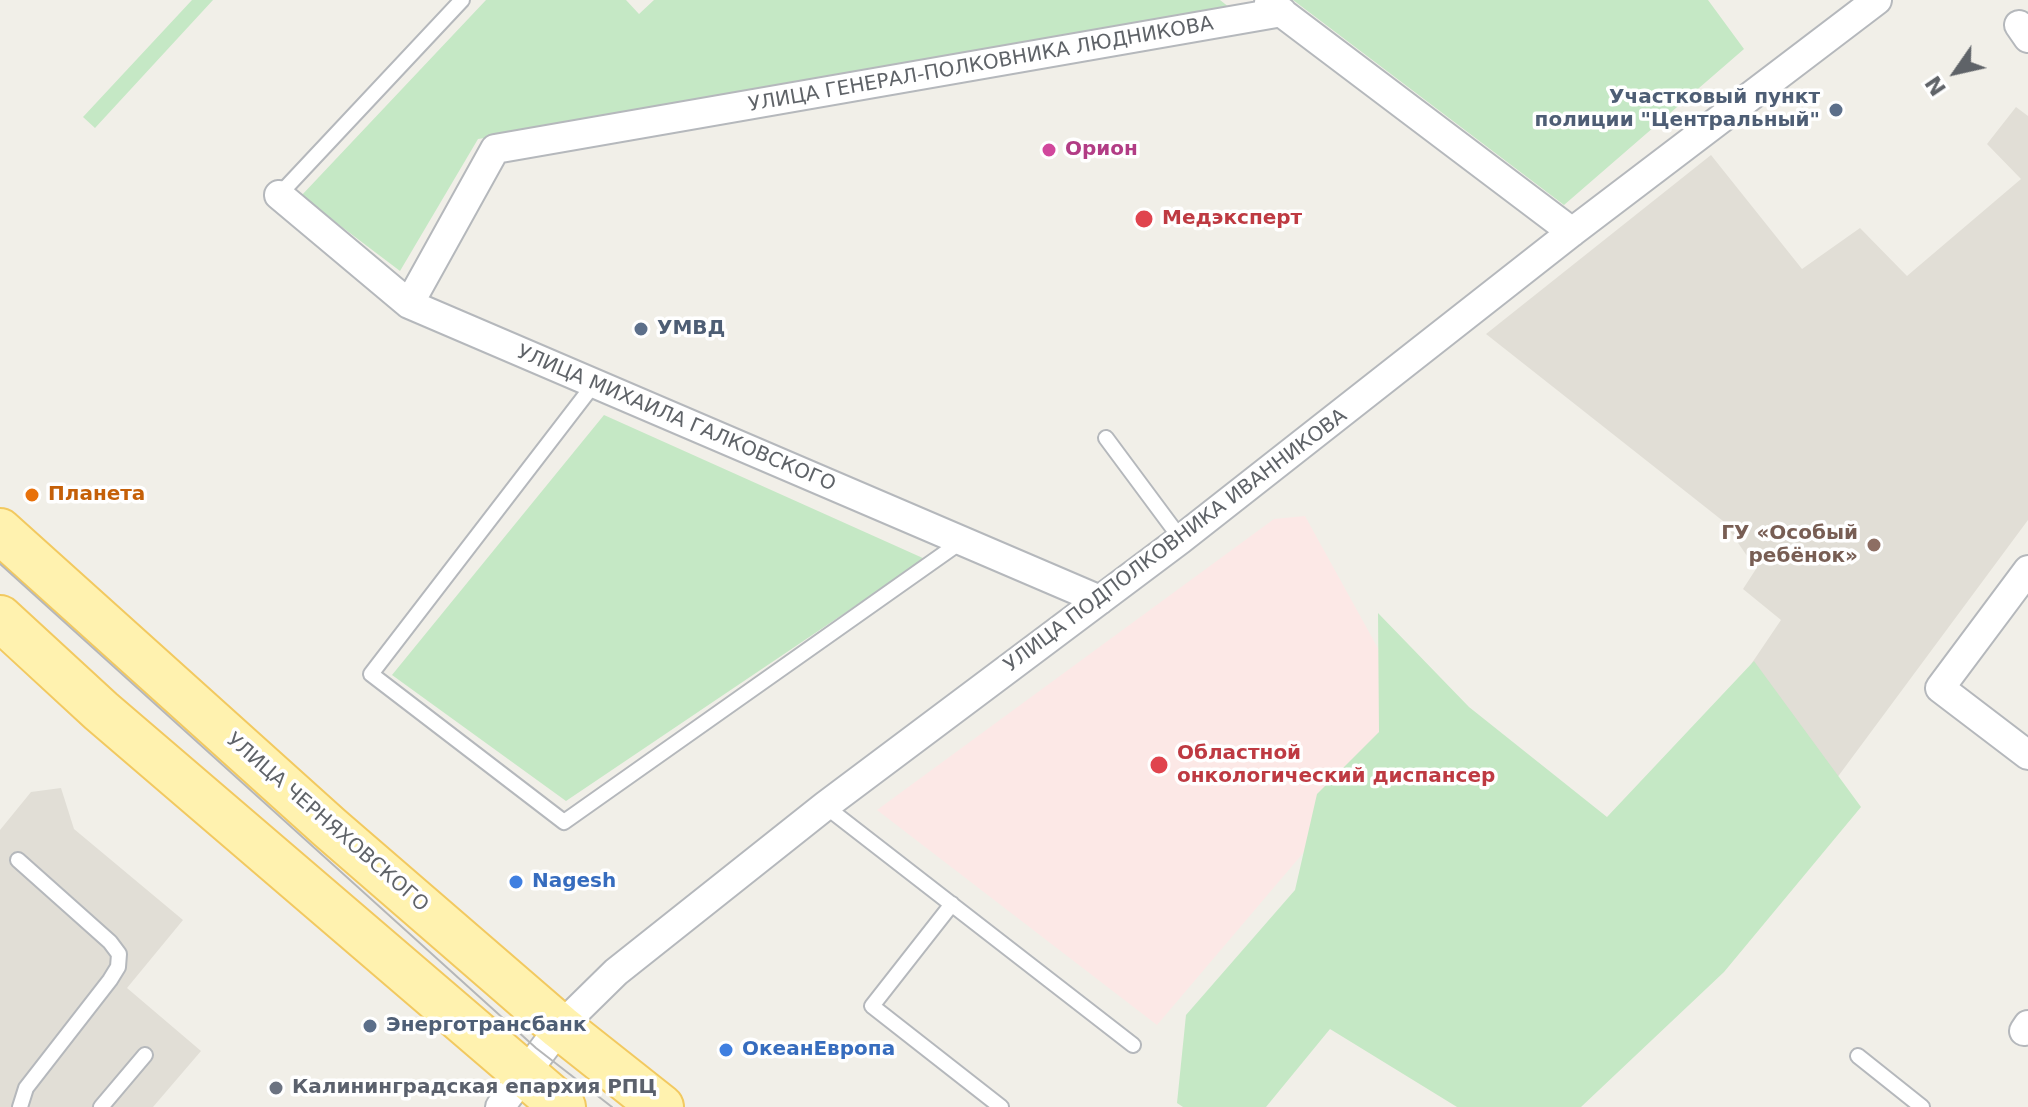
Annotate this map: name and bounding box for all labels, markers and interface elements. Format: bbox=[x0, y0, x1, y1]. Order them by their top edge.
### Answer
street label: УЛИЦА ГЕНЕРАЛ-ПОЛКОВНИКА ЛЮДНИКОВА bbox=[747, 12, 1215, 118]
north arrow bbox=[1916, 32, 1996, 112]
text: N bbox=[1920, 71, 1951, 100]
place label: Участковый пункт полиции "Центральный" bbox=[1535, 86, 1820, 133]
marker: Участковый пункт полиции "Центральный" bbox=[1827, 101, 1845, 119]
place label: Орион bbox=[1065, 138, 1138, 162]
marker: Орион bbox=[1040, 141, 1058, 159]
place label: Медэксперт bbox=[1162, 207, 1302, 231]
marker: Медэксперт bbox=[1133, 208, 1155, 230]
place label: УМВД bbox=[657, 317, 725, 341]
marker: УМВД bbox=[632, 320, 650, 338]
street label: УЛИЦА МИХАИЛА ГАЛКОВСКОГО bbox=[513, 341, 839, 497]
street label: УЛИЦА ПОДПОЛКОВНИКА ИВАННИКОВА bbox=[1000, 404, 1352, 678]
place label: Планета bbox=[48, 483, 145, 507]
marker: Планета bbox=[23, 486, 41, 504]
place label: ГУ «Особый ребёнок» bbox=[1721, 522, 1858, 569]
marker: ГУ «Особый ребёнок» bbox=[1865, 536, 1883, 554]
street label: УЛИЦА ЧЕРНЯХОВСКОГО bbox=[221, 729, 433, 917]
place label: Областной онкологический диспансер bbox=[1177, 742, 1495, 789]
marker: Областной онкологический диспансер bbox=[1148, 754, 1170, 776]
place label: Nagesh bbox=[532, 870, 616, 894]
marker: Nagesh bbox=[507, 873, 525, 891]
place label: Энерготрансбанк bbox=[386, 1014, 586, 1038]
marker: Энерготрансбанк bbox=[361, 1017, 379, 1035]
place label: ОкеанЕвропа bbox=[742, 1038, 895, 1062]
marker: ОкеанЕвропа bbox=[717, 1041, 735, 1059]
place label: Калининградская епархия РПЦ bbox=[292, 1076, 657, 1100]
marker: Калининградская епархия РПЦ bbox=[267, 1079, 285, 1097]

